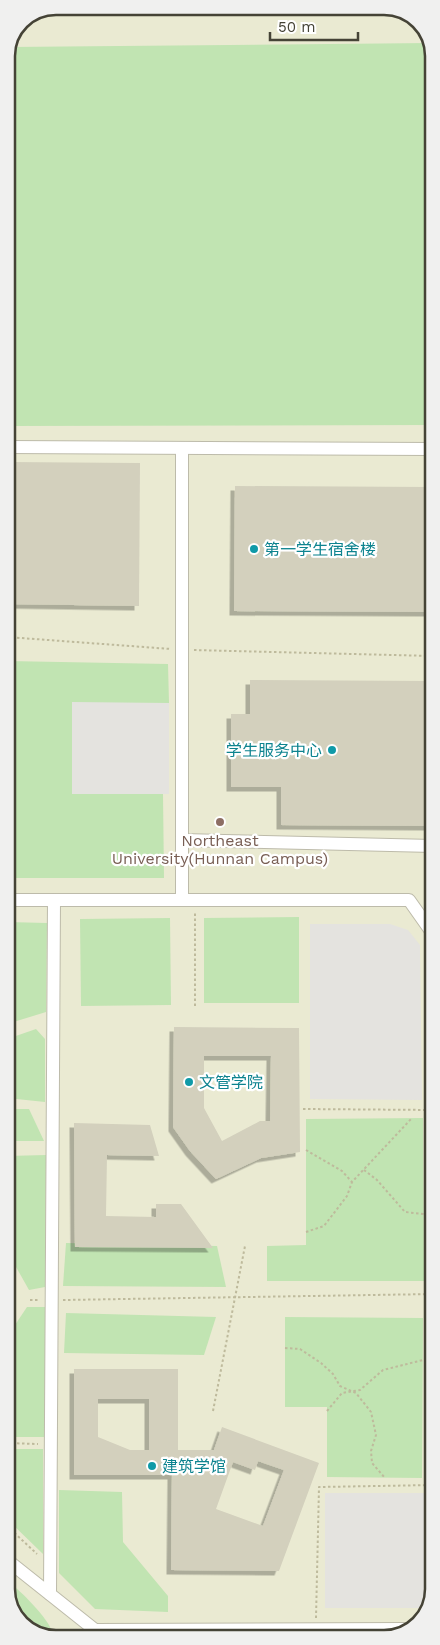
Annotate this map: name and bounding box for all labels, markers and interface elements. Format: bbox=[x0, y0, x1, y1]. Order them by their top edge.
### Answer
scale bar bbox=[270, 10, 358, 42]
text: 50 m bbox=[278, 18, 315, 36]
place label: 第一学生宿舍楼 bbox=[264, 540, 376, 559]
marker: 第一学生宿舍楼 bbox=[248, 543, 260, 555]
place label: 学生服务中心 bbox=[226, 741, 322, 760]
marker: 学生服务中心 bbox=[326, 744, 338, 756]
marker: Northeast University(Hunnan Campus) bbox=[214, 816, 226, 828]
place label: Northeast University(Hunnan Campus) bbox=[112, 831, 328, 868]
place label: 文管学院 bbox=[199, 1073, 263, 1092]
marker: 文管学院 bbox=[183, 1076, 195, 1088]
place label: 建筑学馆 bbox=[162, 1457, 226, 1476]
marker: 建筑学馆 bbox=[146, 1460, 158, 1472]

